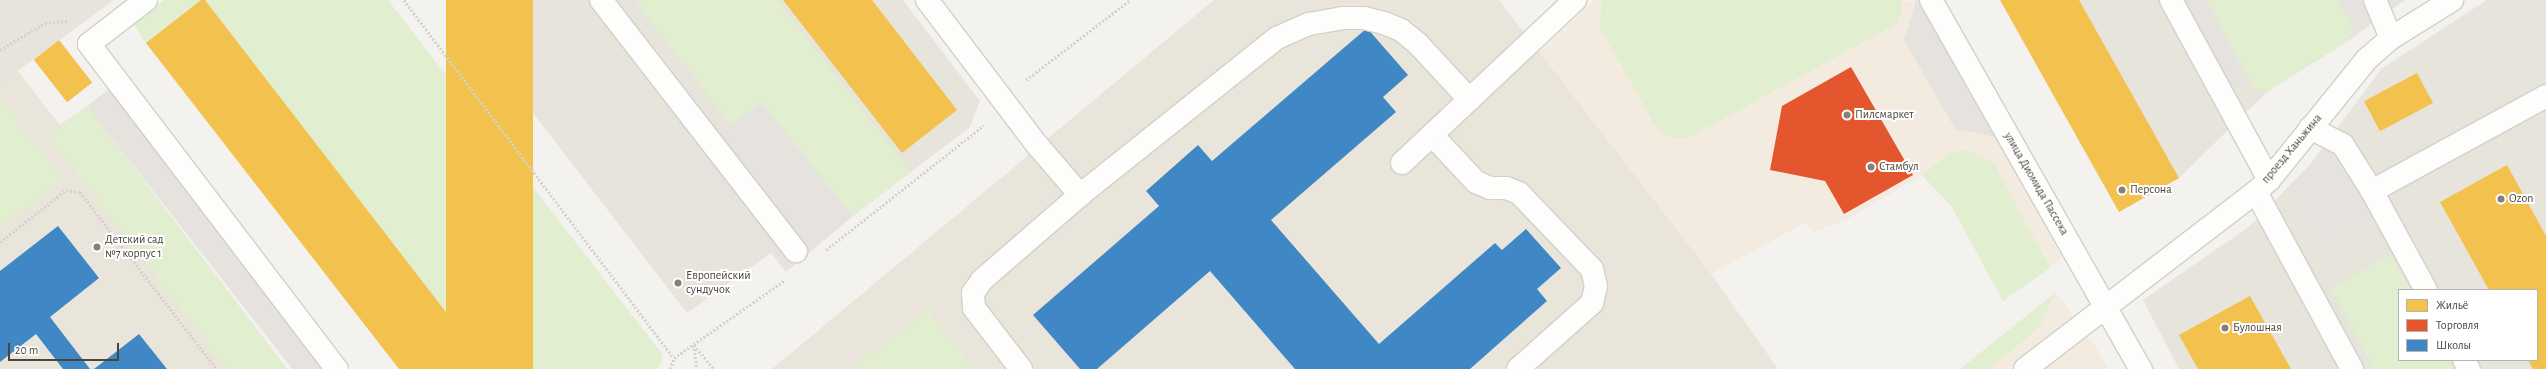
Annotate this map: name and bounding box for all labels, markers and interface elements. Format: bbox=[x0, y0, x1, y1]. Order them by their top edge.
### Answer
place label: Пилсмаркет bbox=[1855, 108, 1914, 122]
marker: Пилсмаркет bbox=[1842, 110, 1852, 120]
street label: проезд Ханьжина bbox=[2259, 111, 2325, 187]
street label: улица Диомида Пассека bbox=[2001, 130, 2071, 238]
place label: Стамбул bbox=[1879, 160, 1919, 174]
marker: Стамбул bbox=[1866, 162, 1876, 172]
place label: Персона bbox=[2130, 183, 2172, 197]
marker: Персона bbox=[2117, 185, 2127, 195]
place label: Ozon bbox=[2509, 192, 2533, 206]
marker: Ozon bbox=[2496, 194, 2506, 204]
place label: Детский сад №7 корпус 1 bbox=[105, 233, 164, 261]
marker: Детский сад №7 корпус 1 bbox=[92, 242, 102, 252]
place label: Европейский сундучок bbox=[686, 269, 750, 297]
marker: Европейский сундучок bbox=[673, 278, 683, 288]
legend bbox=[2398, 289, 2538, 361]
text: Жильё bbox=[2436, 299, 2468, 311]
text: Торговля bbox=[2436, 319, 2479, 331]
place label: Булошная bbox=[2233, 321, 2282, 335]
marker: Булошная bbox=[2220, 323, 2230, 333]
scale bar bbox=[10, 335, 121, 361]
text: Школы bbox=[2436, 339, 2471, 351]
text: 20 m bbox=[15, 344, 38, 356]

